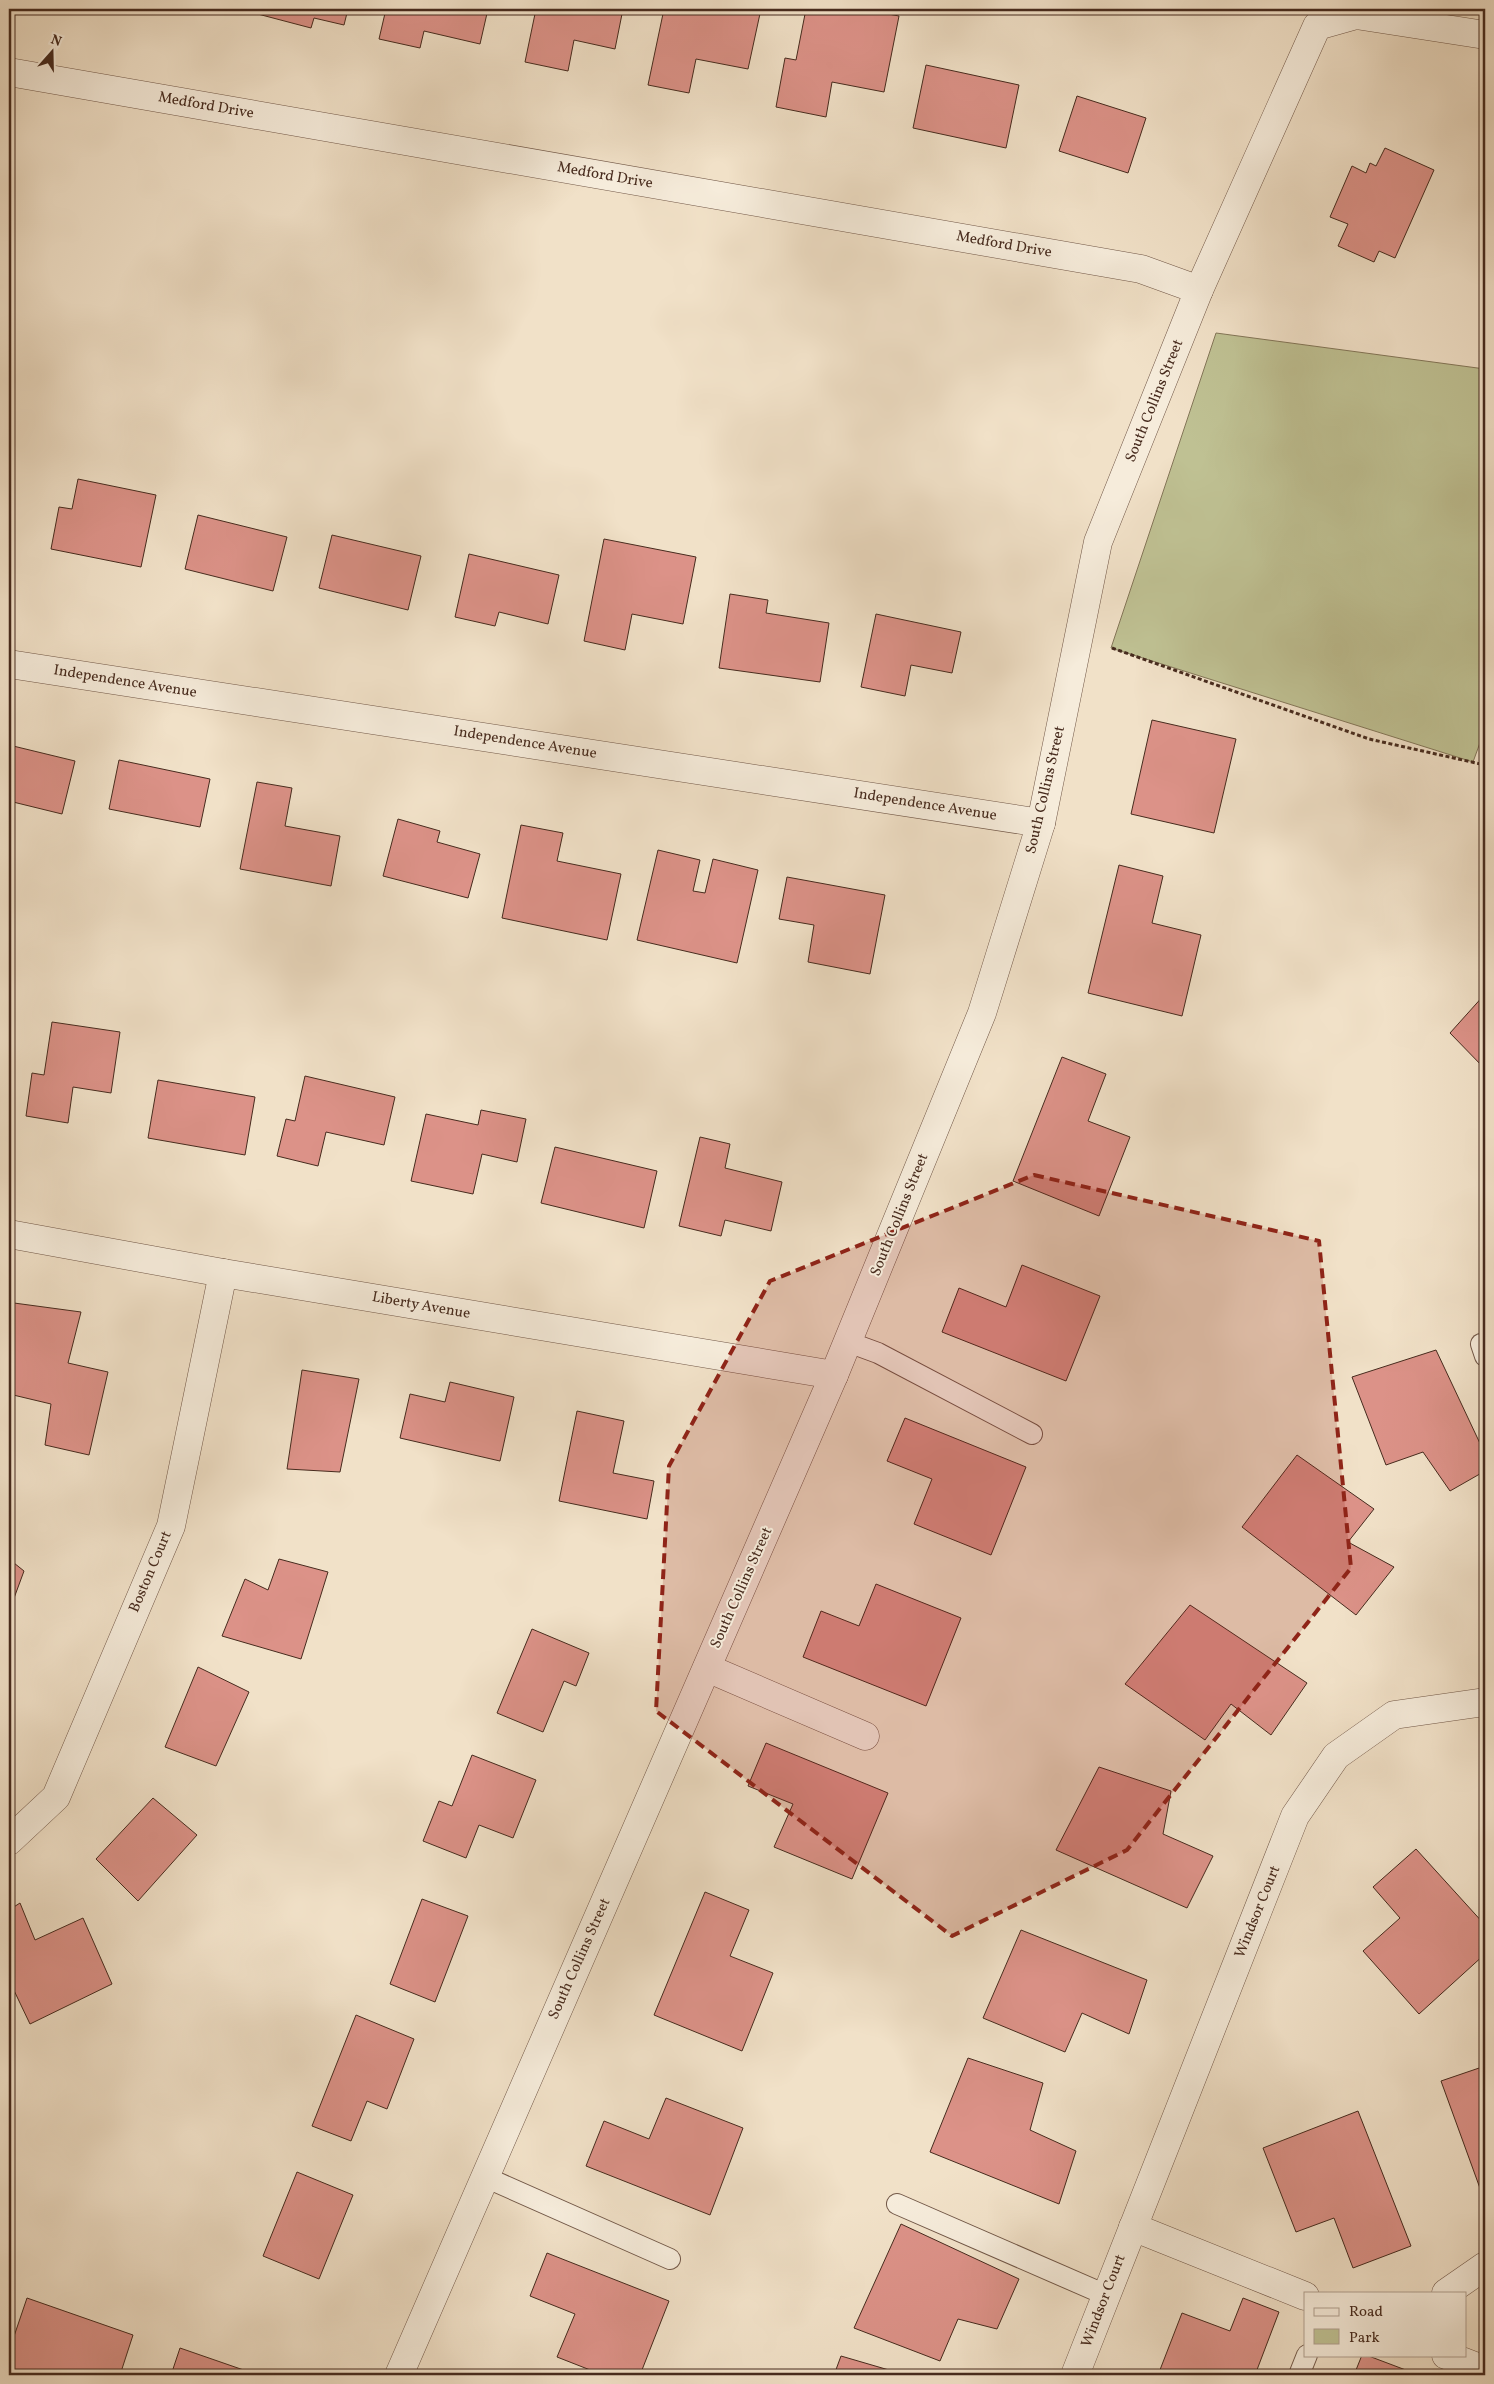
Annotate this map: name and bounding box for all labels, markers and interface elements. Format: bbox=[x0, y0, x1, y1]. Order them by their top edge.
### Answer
north arrow bbox=[28, 28, 78, 78]
text: N bbox=[48, 31, 64, 52]
street label: Medford Drive bbox=[157, 87, 255, 125]
street label: Medford Drive bbox=[556, 157, 654, 195]
street label: Medford Drive bbox=[955, 226, 1053, 264]
street label: South Collins Street bbox=[1121, 336, 1189, 466]
street label: Independence Avenue bbox=[52, 660, 198, 704]
street label: Independence Avenue bbox=[452, 721, 598, 765]
street label: South Collins Street bbox=[1021, 724, 1071, 856]
street label: Independence Avenue bbox=[852, 783, 998, 827]
street label: South Collins Street bbox=[866, 1150, 934, 1280]
street label: Liberty Avenue bbox=[370, 1287, 472, 1325]
street label: South Collins Street bbox=[706, 1524, 778, 1652]
street label: Boston Court bbox=[124, 1528, 178, 1616]
street label: Windsor Court bbox=[1230, 1863, 1286, 1961]
street label: South Collins Street bbox=[544, 1895, 616, 2023]
street label: Windsor Court bbox=[1077, 2251, 1131, 2351]
legend bbox=[1304, 2292, 1466, 2356]
text: Road bbox=[1349, 2302, 1383, 2323]
text: Park bbox=[1349, 2328, 1380, 2349]

